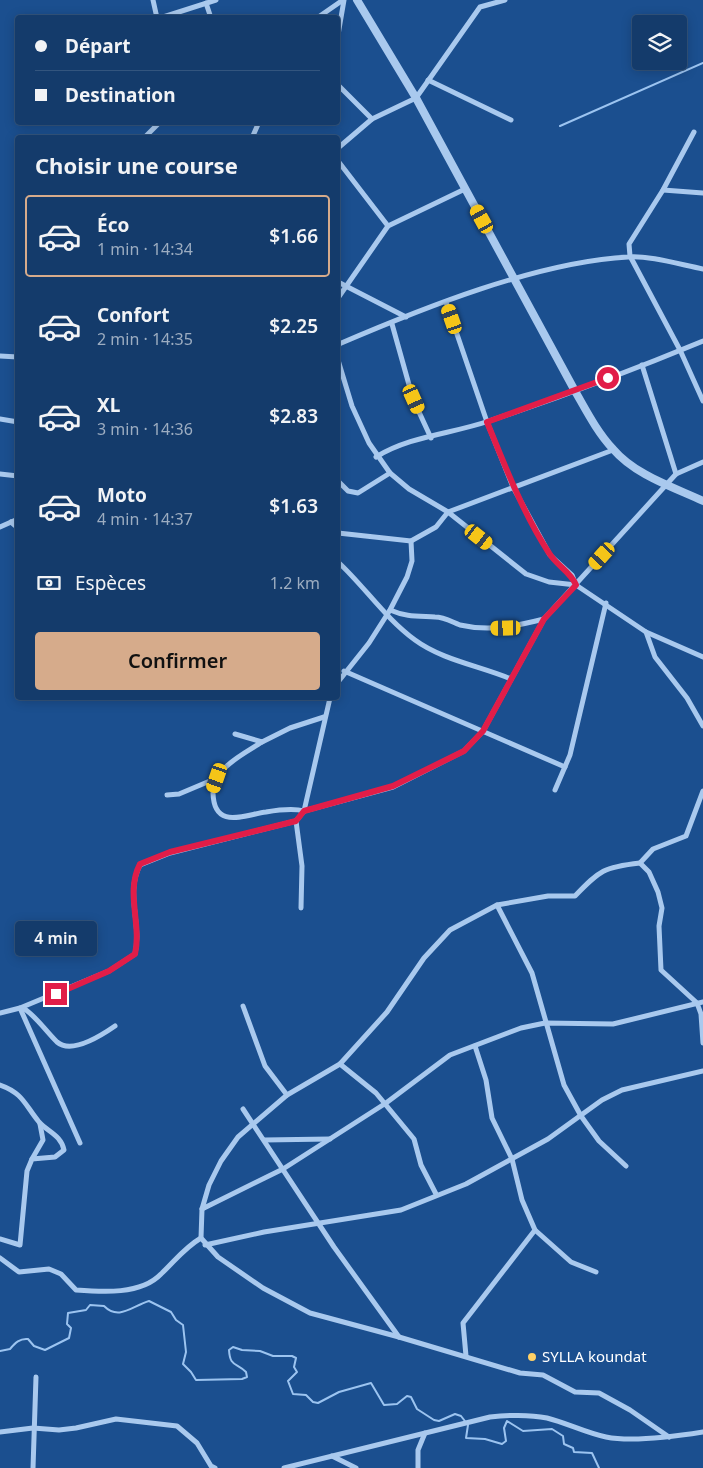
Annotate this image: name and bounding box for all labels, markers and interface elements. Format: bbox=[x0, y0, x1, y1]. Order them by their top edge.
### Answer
map controls bbox=[632, 15, 687, 70]
button: layers bbox=[632, 15, 687, 70]
text: Départ bbox=[65, 33, 130, 59]
text: Destination bbox=[65, 82, 176, 108]
text: Choisir une course bbox=[35, 150, 238, 180]
car bbox=[468, 202, 495, 236]
text: Éco bbox=[97, 212, 129, 238]
icon: car bbox=[37, 214, 82, 259]
text: $1.66 bbox=[269, 223, 318, 249]
text: 1 min · 14:34 bbox=[97, 238, 193, 260]
text: Confort bbox=[97, 302, 169, 328]
car bbox=[440, 302, 463, 336]
icon: car bbox=[37, 304, 82, 349]
text: $2.25 bbox=[269, 313, 318, 339]
text: 2 min · 14:35 bbox=[97, 328, 193, 350]
route start bbox=[597, 367, 619, 389]
car bbox=[401, 382, 426, 416]
text: XL bbox=[97, 392, 120, 418]
icon: car bbox=[37, 394, 82, 439]
text: $2.83 bbox=[269, 403, 318, 429]
text: 3 min · 14:36 bbox=[97, 418, 193, 440]
text: Moto bbox=[97, 482, 147, 508]
icon: car bbox=[37, 484, 82, 529]
text: $1.63 bbox=[269, 493, 318, 519]
text: 4 min · 14:37 bbox=[97, 508, 193, 530]
car bbox=[462, 522, 495, 552]
car bbox=[586, 540, 617, 572]
icon: cash bbox=[35, 569, 63, 597]
text: Espèces bbox=[75, 570, 146, 596]
text: 1.2 km bbox=[270, 572, 320, 594]
car bbox=[490, 620, 521, 636]
button: Confirmer bbox=[35, 632, 320, 690]
car bbox=[205, 761, 228, 795]
callout: 4 min bbox=[15, 922, 97, 956]
text: 4 min bbox=[34, 927, 78, 949]
route end bbox=[45, 983, 67, 1005]
place label: SYLLA koundat bbox=[542, 1346, 647, 1366]
marker: SYLLA koundat bbox=[526, 1351, 538, 1363]

